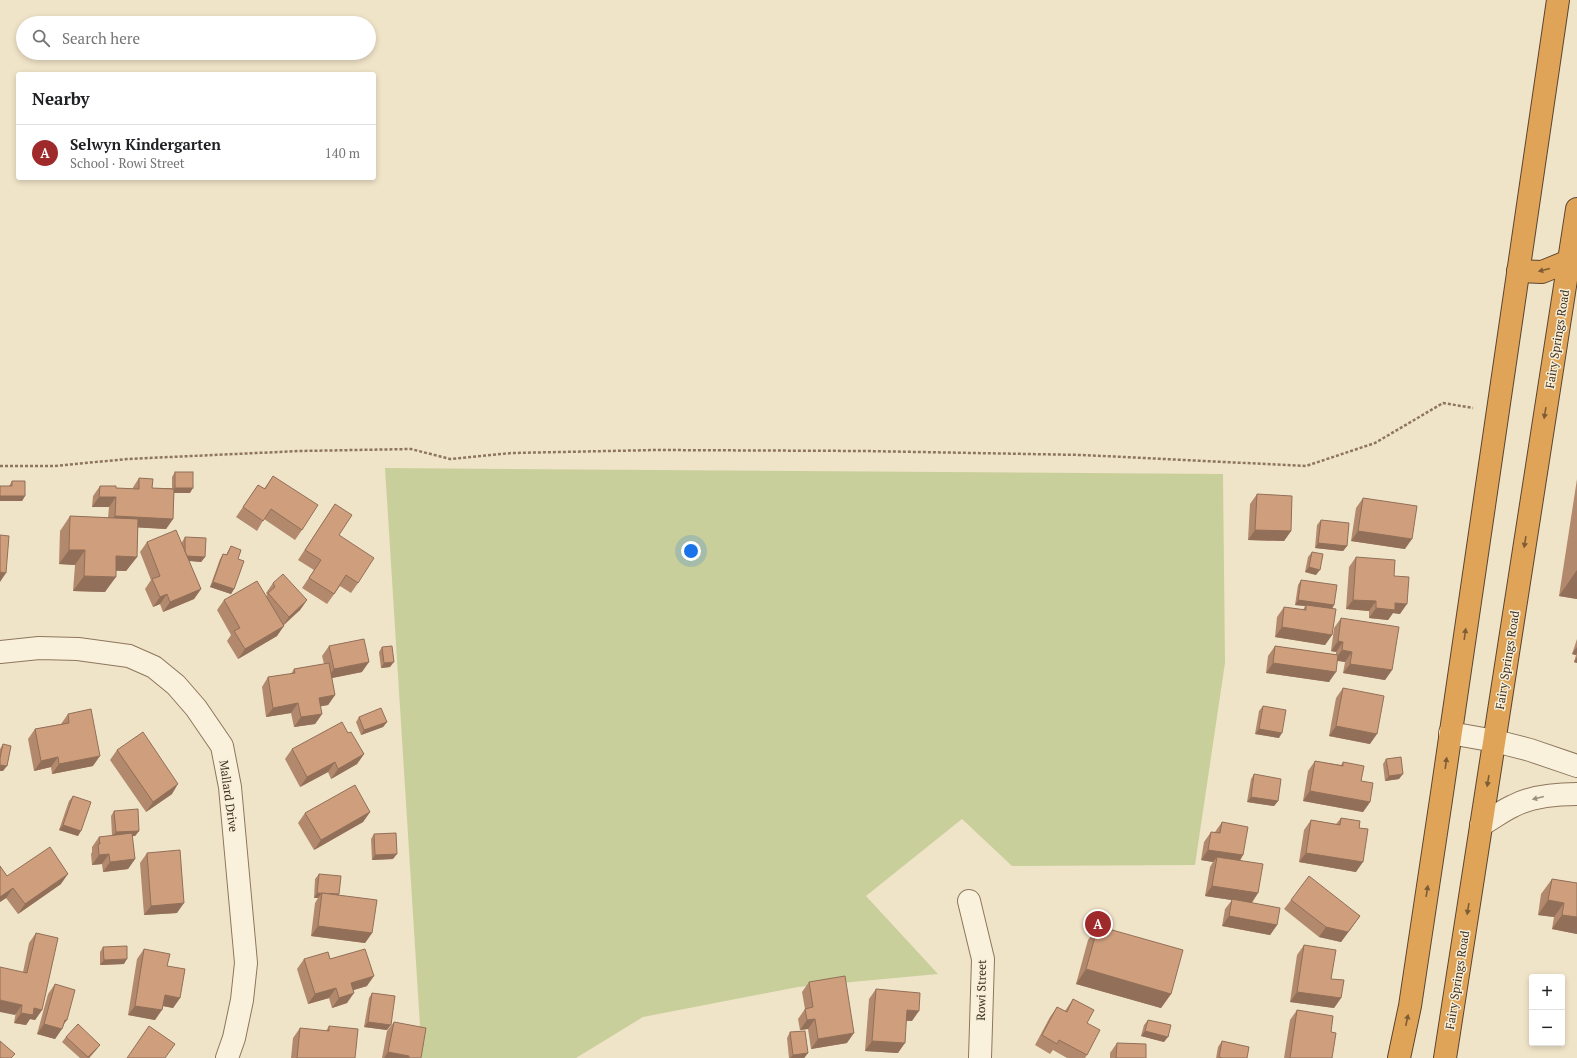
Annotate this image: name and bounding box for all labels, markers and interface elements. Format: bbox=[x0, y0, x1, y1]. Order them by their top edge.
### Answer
search box bbox=[16, 16, 376, 60]
icon: search bbox=[30, 27, 52, 49]
text: Search here bbox=[62, 28, 140, 48]
text: Nearby bbox=[32, 87, 90, 110]
text: Selwyn Kindergarten bbox=[70, 134, 221, 154]
text: A bbox=[40, 144, 50, 162]
text: 140 m bbox=[325, 144, 360, 162]
text: School · Rowi Street bbox=[70, 154, 185, 172]
one-way arrow bbox=[1538, 267, 1550, 273]
street label: Fairy Springs Road bbox=[1542, 288, 1572, 389]
one-way arrow bbox=[1542, 407, 1548, 419]
one-way arrow bbox=[1522, 536, 1528, 548]
your location bbox=[681, 541, 701, 561]
street label: Fairy Springs Road bbox=[1492, 609, 1522, 710]
one-way arrow bbox=[1462, 628, 1468, 640]
one-way arrow bbox=[1443, 757, 1449, 769]
street label: Mallard Drive bbox=[217, 759, 241, 833]
one-way arrow bbox=[1485, 775, 1491, 787]
one-way arrow bbox=[1532, 796, 1545, 802]
one-way arrow bbox=[1424, 885, 1430, 898]
one-way arrow bbox=[1465, 903, 1471, 915]
pin: A bbox=[1085, 909, 1111, 939]
street label: Fairy Springs Road bbox=[1442, 929, 1472, 1030]
street label: Rowi Street bbox=[973, 959, 989, 1021]
map controls bbox=[1529, 974, 1565, 1046]
button: + bbox=[1529, 974, 1565, 1010]
button: − bbox=[1529, 1010, 1565, 1046]
one-way arrow bbox=[1404, 1014, 1410, 1026]

